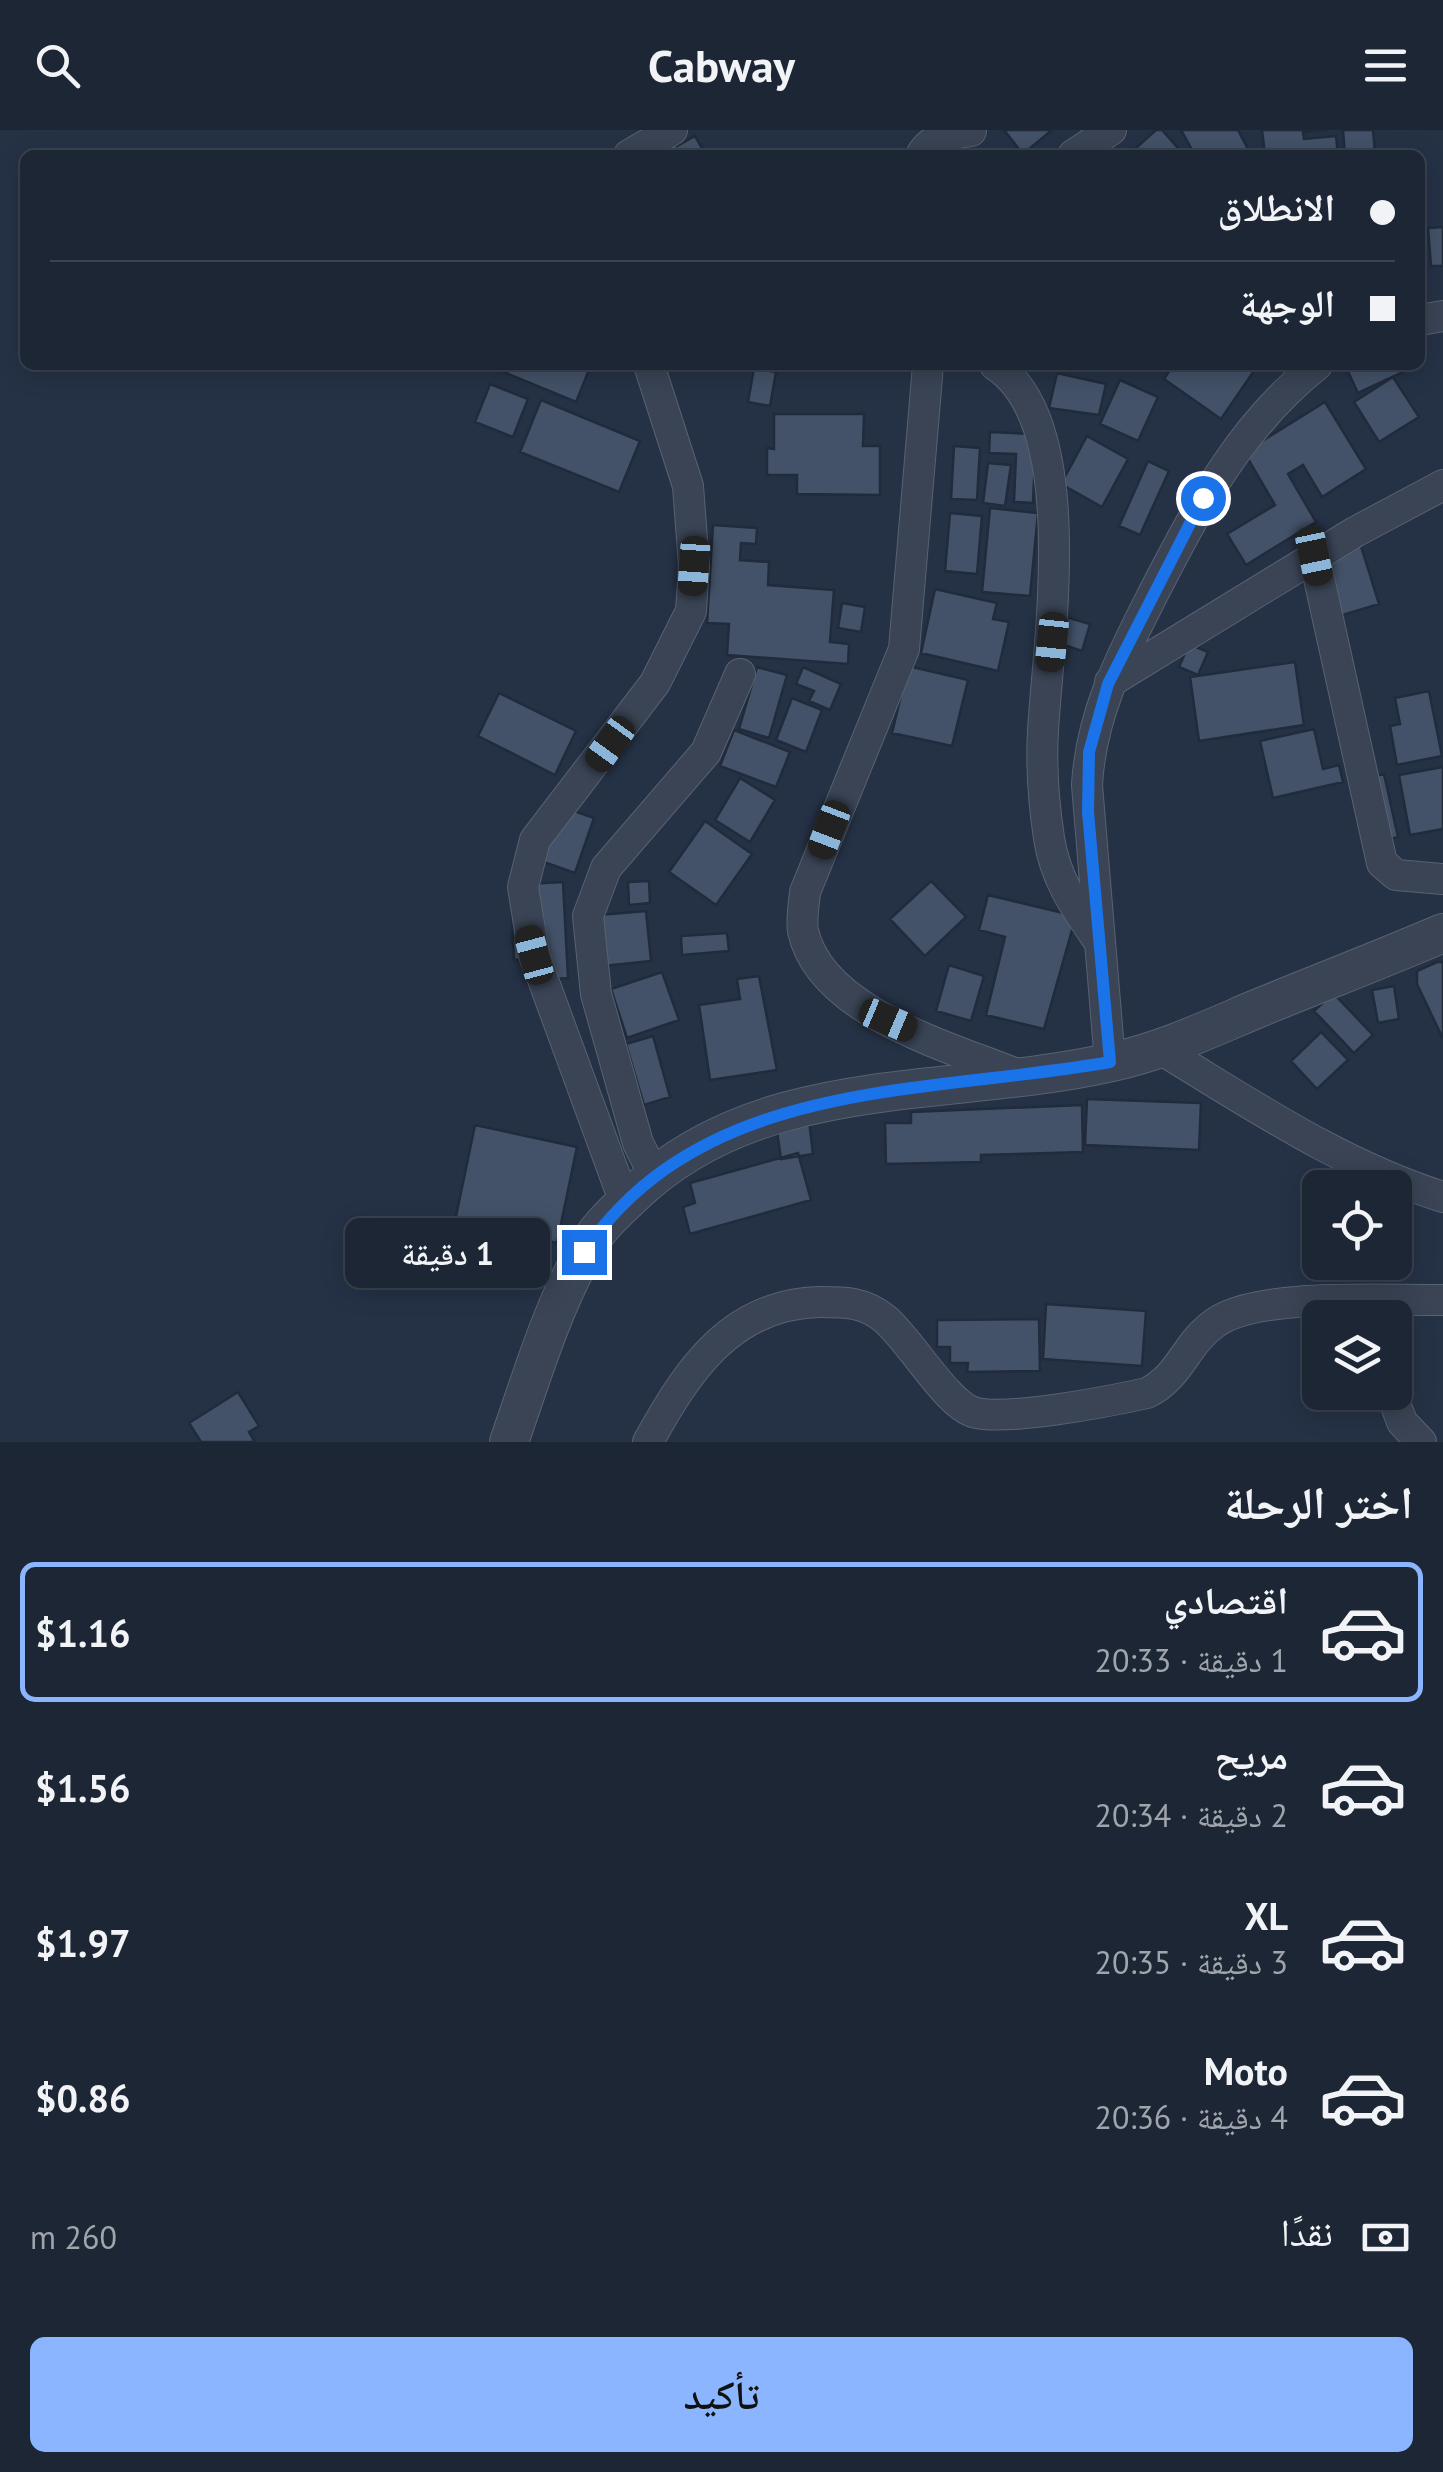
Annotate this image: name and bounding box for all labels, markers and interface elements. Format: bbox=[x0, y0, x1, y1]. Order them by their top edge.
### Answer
text: Cabway bbox=[648, 36, 795, 94]
icon: search bbox=[30, 38, 85, 93]
icon: menu bbox=[1358, 38, 1413, 93]
text: الانطلاق bbox=[1217, 182, 1335, 231]
text: الوجهة bbox=[1240, 278, 1335, 327]
route start bbox=[1181, 476, 1226, 521]
car bbox=[1293, 524, 1335, 588]
car bbox=[677, 535, 711, 597]
car bbox=[1034, 611, 1070, 673]
car bbox=[580, 711, 640, 777]
car bbox=[804, 797, 854, 863]
car bbox=[512, 922, 556, 988]
car bbox=[855, 994, 921, 1046]
map controls bbox=[1302, 1170, 1412, 1410]
button: locate bbox=[1302, 1170, 1412, 1280]
callout: 1 دقيقة bbox=[344, 1217, 549, 1287]
route end bbox=[562, 1230, 607, 1275]
text: 1 دقيقة bbox=[401, 1232, 494, 1274]
button: layers bbox=[1302, 1300, 1412, 1410]
text: اختر الرحلة bbox=[1224, 1473, 1413, 1531]
text: اقتصادي bbox=[1164, 1575, 1288, 1624]
icon: car bbox=[1318, 1587, 1408, 1677]
text: $1.16 bbox=[35, 1608, 131, 1657]
text: 1 دقيقة · 20:33 bbox=[1095, 1639, 1288, 1681]
text: مريح bbox=[1214, 1730, 1288, 1779]
icon: car bbox=[1318, 1742, 1408, 1832]
text: $1.56 bbox=[35, 1763, 131, 1812]
text: 2 دقيقة · 20:34 bbox=[1095, 1794, 1288, 1836]
text: XL bbox=[1244, 1891, 1288, 1940]
icon: car bbox=[1318, 1897, 1408, 1987]
text: $1.97 bbox=[35, 1918, 131, 1967]
text: 3 دقيقة · 20:35 bbox=[1095, 1941, 1288, 1983]
text: Moto bbox=[1204, 2046, 1288, 2095]
icon: car bbox=[1318, 2052, 1408, 2142]
text: $0.86 bbox=[35, 2073, 131, 2122]
text: 4 دقيقة · 20:36 bbox=[1095, 2096, 1288, 2138]
text: نقدًا bbox=[1281, 2207, 1333, 2256]
icon: cash bbox=[1358, 2210, 1413, 2265]
text: 260 m bbox=[30, 2216, 117, 2258]
button: تأكيد bbox=[30, 2337, 1413, 2452]

